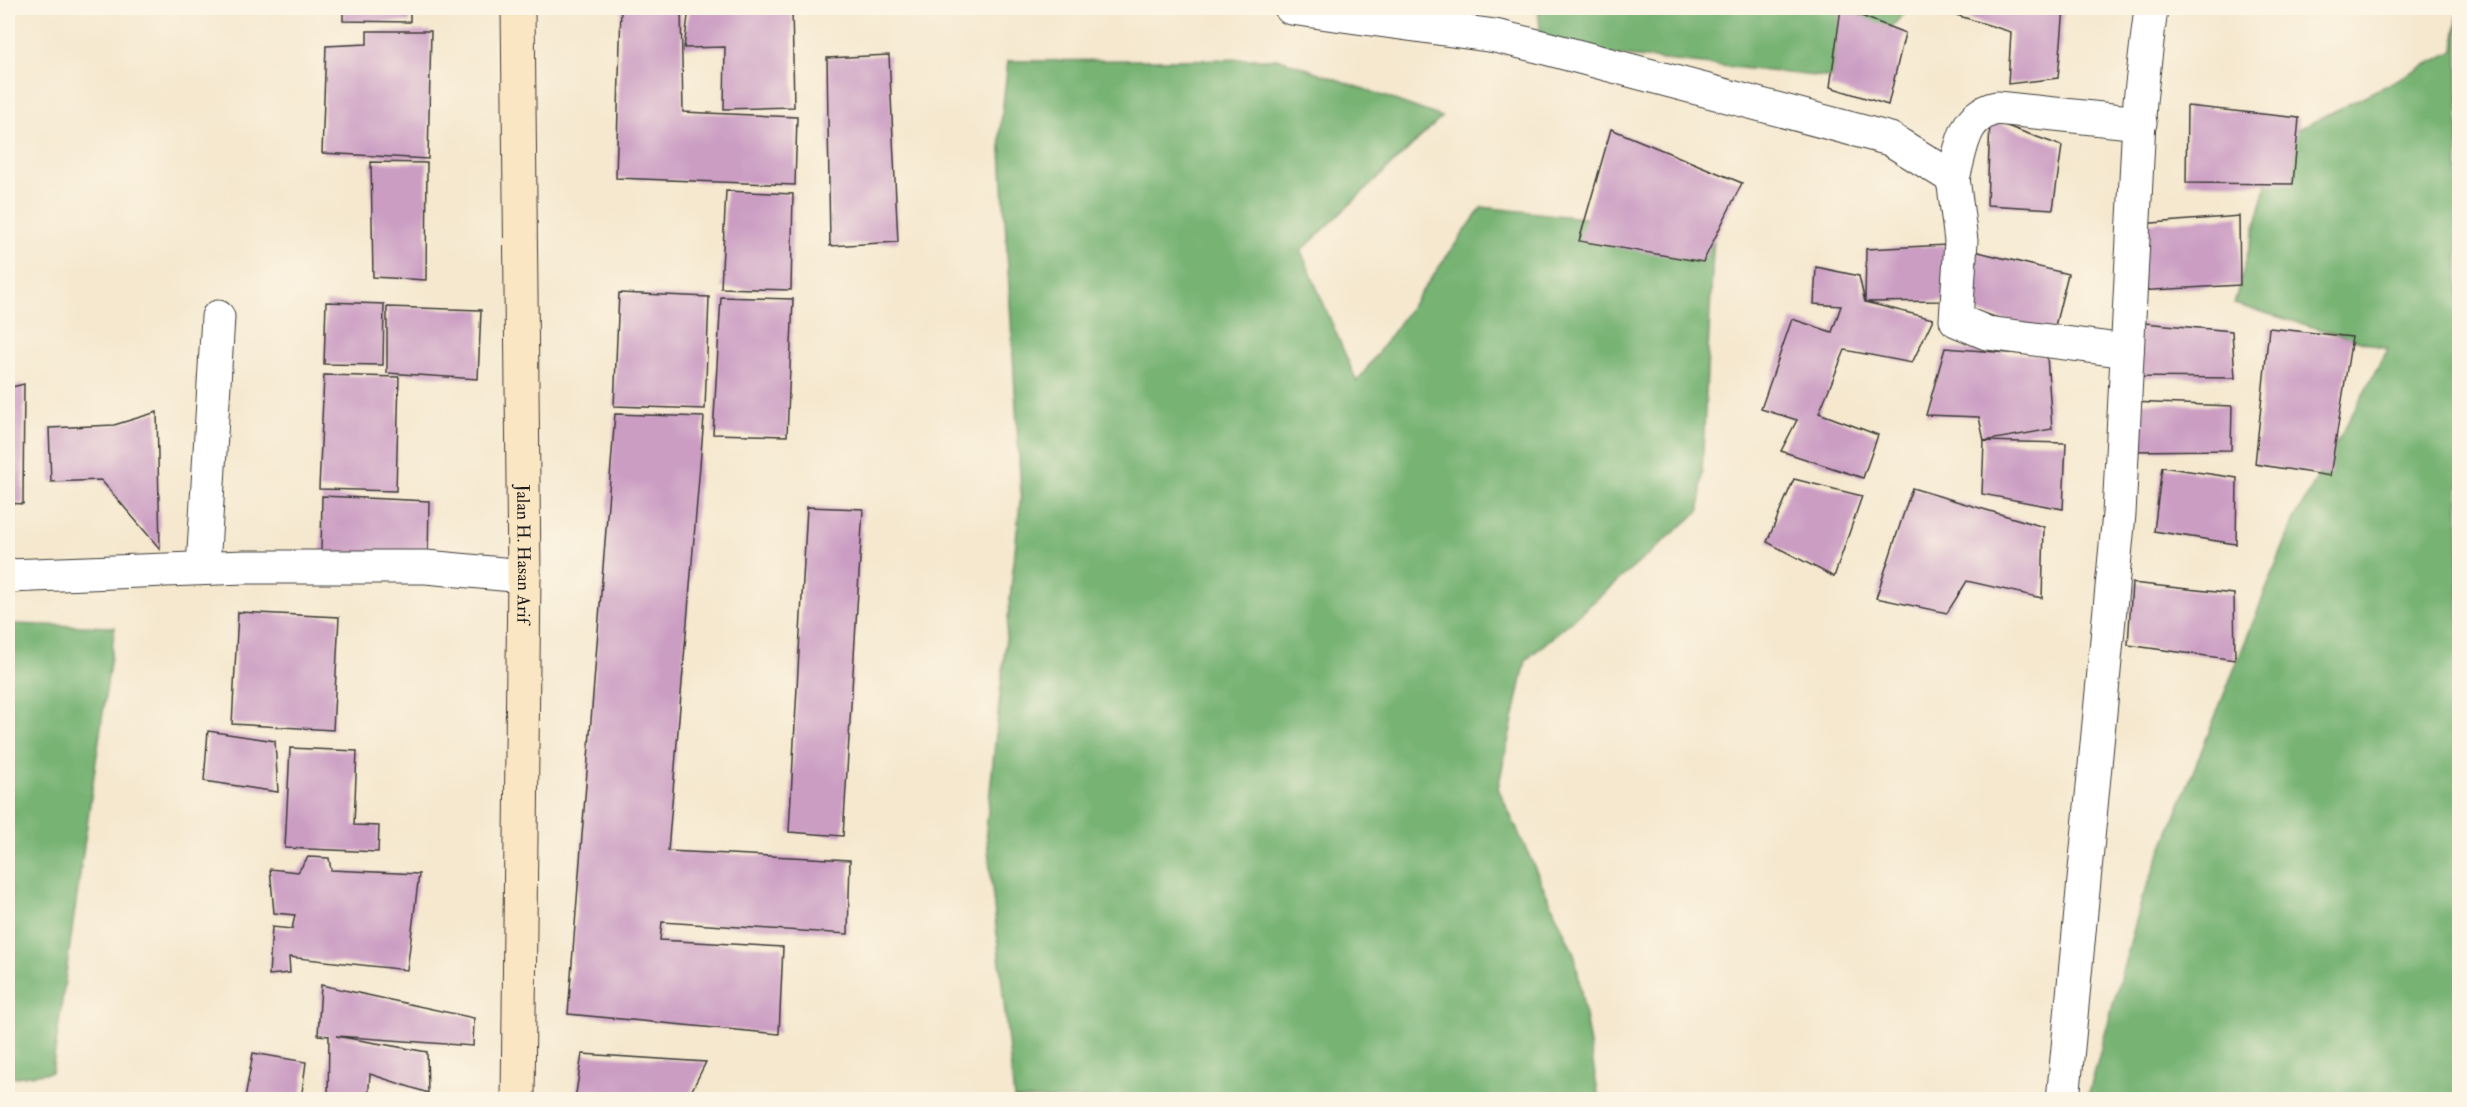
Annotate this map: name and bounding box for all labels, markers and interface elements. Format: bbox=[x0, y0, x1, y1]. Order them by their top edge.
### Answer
street label: Jalan H. Hasan Arif bbox=[511, 483, 535, 627]

